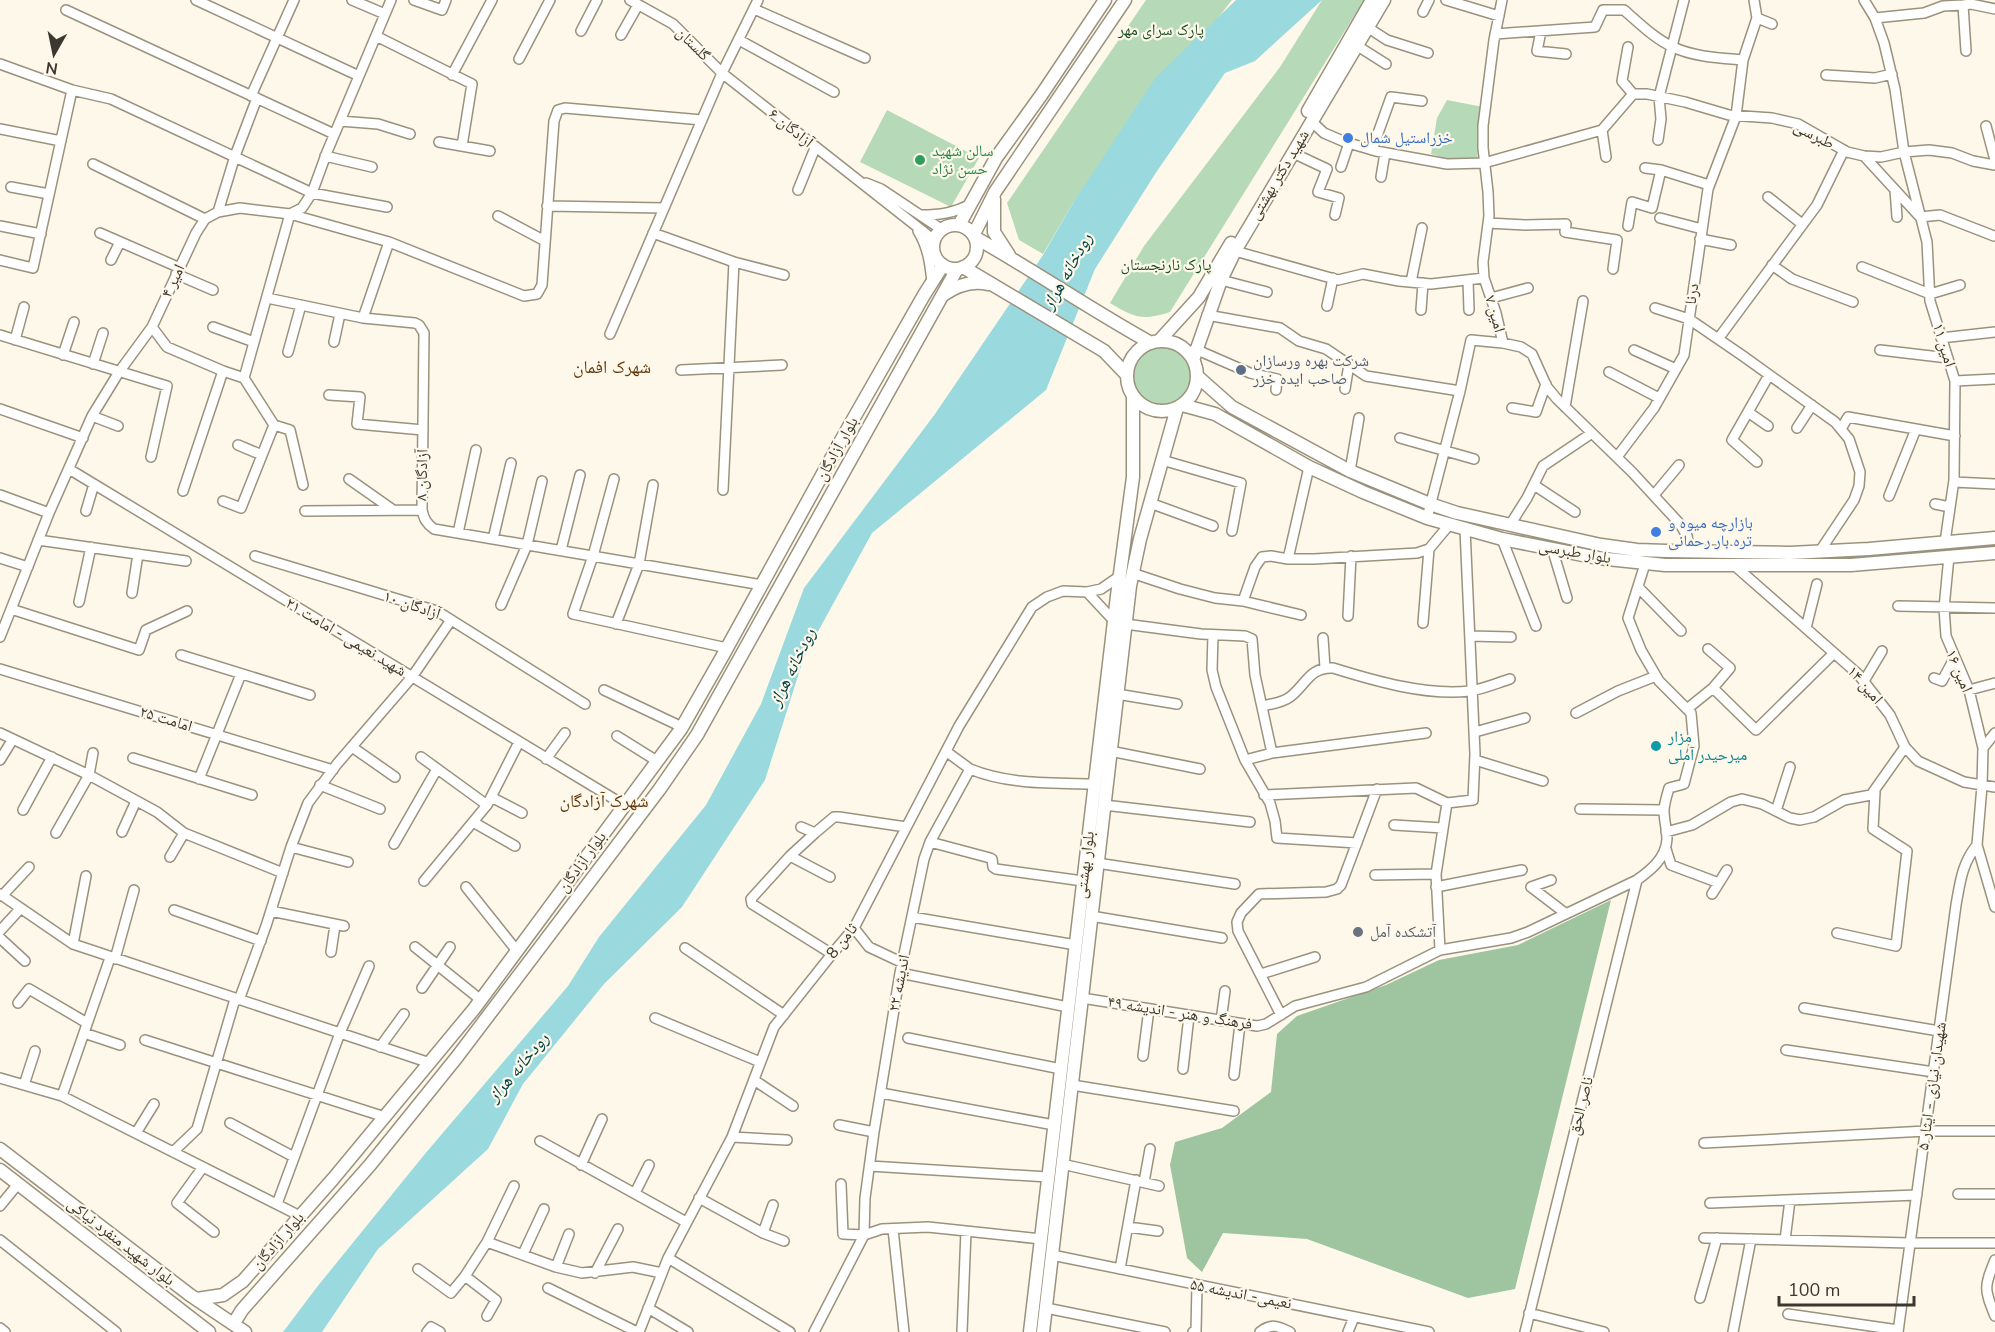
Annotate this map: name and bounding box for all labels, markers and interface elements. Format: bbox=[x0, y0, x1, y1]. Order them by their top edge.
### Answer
park label: پارک سرای مهر bbox=[1117, 19, 1204, 41]
street label: گلستان bbox=[671, 22, 715, 66]
north arrow bbox=[24, 24, 84, 84]
text: N bbox=[44, 56, 59, 80]
street label: آزادگان ۶ bbox=[764, 103, 819, 153]
street label: طبرسی bbox=[1790, 115, 1838, 155]
street label: شهید دکتر بهشتی bbox=[1243, 126, 1315, 224]
place label: خزراستیل شمال bbox=[1360, 127, 1453, 149]
marker: خزراستیل شمال bbox=[1341, 131, 1355, 145]
place label: سالن شهید حسن نژاد bbox=[932, 140, 993, 180]
marker: سالن شهید حسن نژاد bbox=[913, 153, 927, 167]
water label: رودخانه هراز bbox=[1035, 228, 1098, 315]
park label: پارک نارنجستان bbox=[1121, 254, 1212, 276]
street label: امیر ۴ bbox=[156, 261, 190, 301]
street label: درنا bbox=[1680, 282, 1704, 306]
street label: امین ۷ bbox=[1479, 293, 1511, 335]
street label: امین ۱۱ bbox=[1927, 320, 1961, 370]
place label: شرکت بهره ورسازان صاحب ایده خزر bbox=[1252, 350, 1369, 390]
district label: شهرک افمان bbox=[573, 355, 651, 379]
marker: شرکت بهره ورسازان صاحب ایده خزر bbox=[1234, 363, 1248, 377]
street label: بلوار آزادگان bbox=[810, 413, 864, 485]
street label: آزادگان ۸ bbox=[411, 448, 433, 501]
place label: بازارچه میوه و تره بار رحمانی bbox=[1668, 512, 1753, 552]
marker: بازارچه میوه و تره بار رحمانی bbox=[1649, 525, 1663, 539]
street label: بلوار طبرسی bbox=[1537, 535, 1613, 569]
street label: آزادگان ۱۰ bbox=[381, 585, 444, 625]
street label: شهید نعیمی - امامت ۲۱ bbox=[281, 592, 411, 682]
water label: رودخانه هراز bbox=[762, 624, 821, 712]
street label: امین ۱۶ bbox=[1940, 646, 1978, 696]
street label: امین ۱۴ bbox=[1842, 661, 1888, 709]
street label: امامت ۲۵ bbox=[137, 701, 195, 737]
place label: مزار میرحیدر آملی bbox=[1667, 726, 1747, 766]
marker: مزار میرحیدر آملی bbox=[1649, 739, 1663, 753]
district label: شهرک آزادگان bbox=[559, 789, 649, 813]
street label: بلوار آزادگان bbox=[552, 827, 612, 897]
street label: بلوار بهشتی bbox=[1070, 830, 1100, 900]
street label: ثامن 8 bbox=[821, 918, 863, 964]
place label: آتشکده آمل bbox=[1370, 921, 1437, 943]
marker: آتشکده آمل bbox=[1351, 925, 1365, 939]
street label: اندیشه ۲۲ bbox=[883, 953, 915, 1013]
street label: فرهنگ و هنر - اندیشه ۴۹ bbox=[1106, 991, 1254, 1035]
street label: شهیدان نیازی - ایثار ۵ bbox=[1912, 1021, 1952, 1151]
water label: رودخانه هراز bbox=[480, 1027, 554, 1108]
street label: ناصر الحق bbox=[1563, 1074, 1599, 1138]
street label: بلوار شهید منفرد نیاکی bbox=[63, 1193, 179, 1291]
street label: بلوار آزادگان bbox=[247, 1207, 309, 1275]
scale bar bbox=[1779, 1269, 1914, 1307]
street label: نعیمی- اندیشه ۵۵ bbox=[1188, 1273, 1294, 1315]
text: 100 m bbox=[1788, 1278, 1840, 1302]

